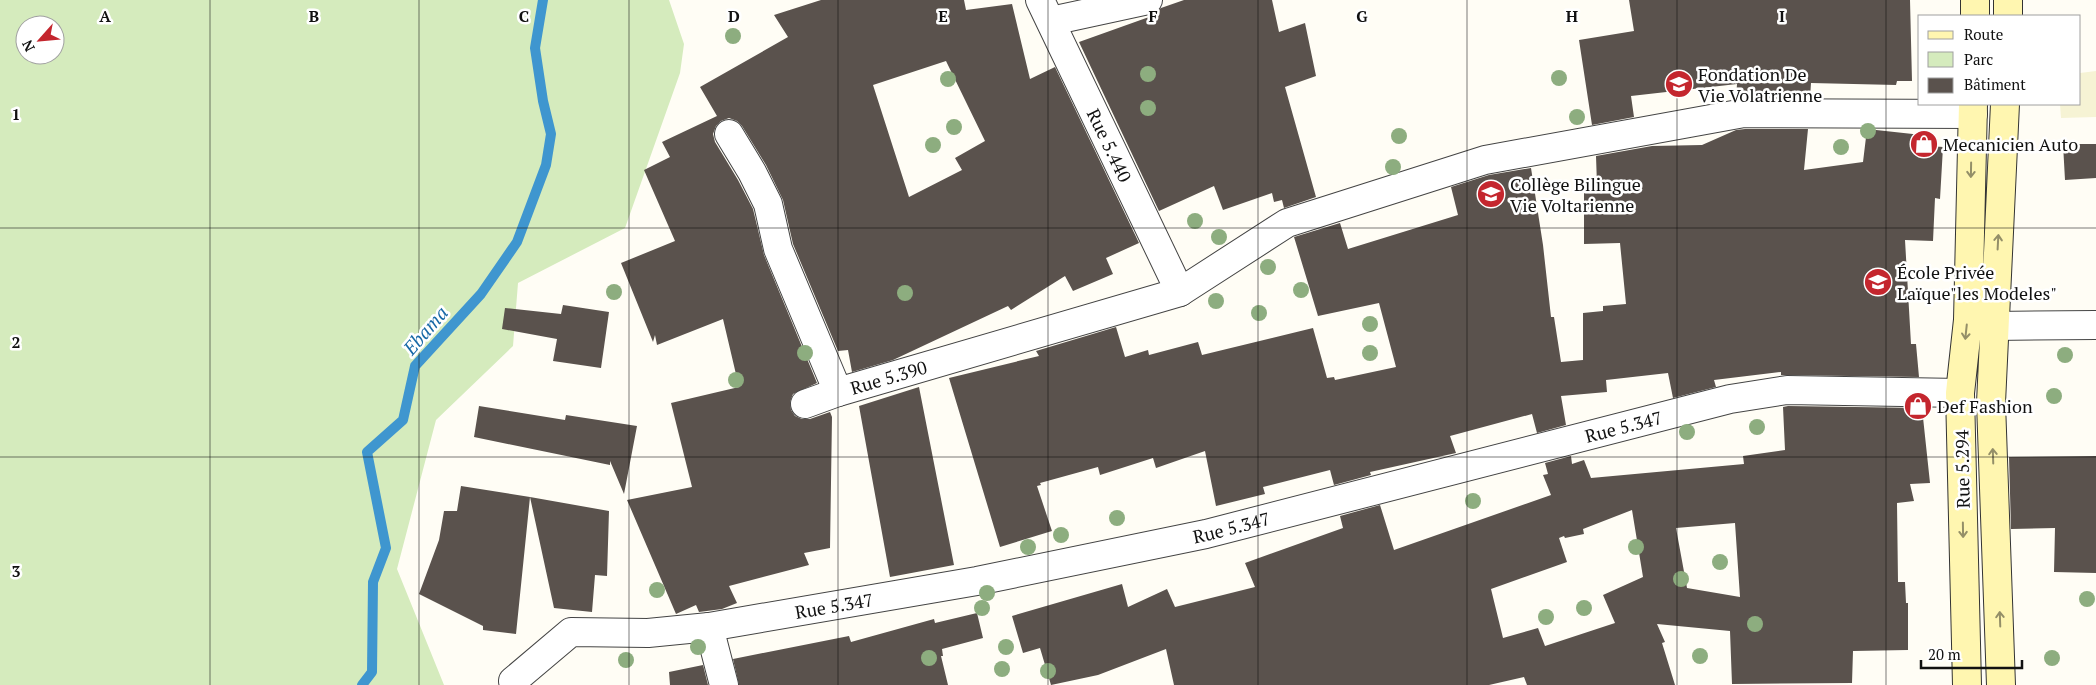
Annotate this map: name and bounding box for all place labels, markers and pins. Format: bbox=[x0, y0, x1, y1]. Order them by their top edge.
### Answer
place label: Fondation De Vie Volatrienne bbox=[1698, 62, 1822, 107]
school or university icon: Fondation De Vie Volatrienne bbox=[1664, 69, 1694, 99]
shop icon: Mecanicien Auto bbox=[1909, 129, 1939, 159]
place label: Mecanicien Auto bbox=[1943, 132, 2078, 156]
place label: Collège Bilingue Vie Voltarienne bbox=[1510, 172, 1641, 217]
school or university icon: Collège Bilingue Vie Voltarienne bbox=[1476, 179, 1506, 209]
place label: École Privée Laïque"les Modeles" bbox=[1897, 260, 2057, 305]
school or university icon: École Privée Laïque"les Modeles" bbox=[1863, 267, 1893, 297]
shop icon: Def Fashion bbox=[1903, 391, 1933, 421]
place label: Def Fashion bbox=[1937, 394, 2033, 418]

